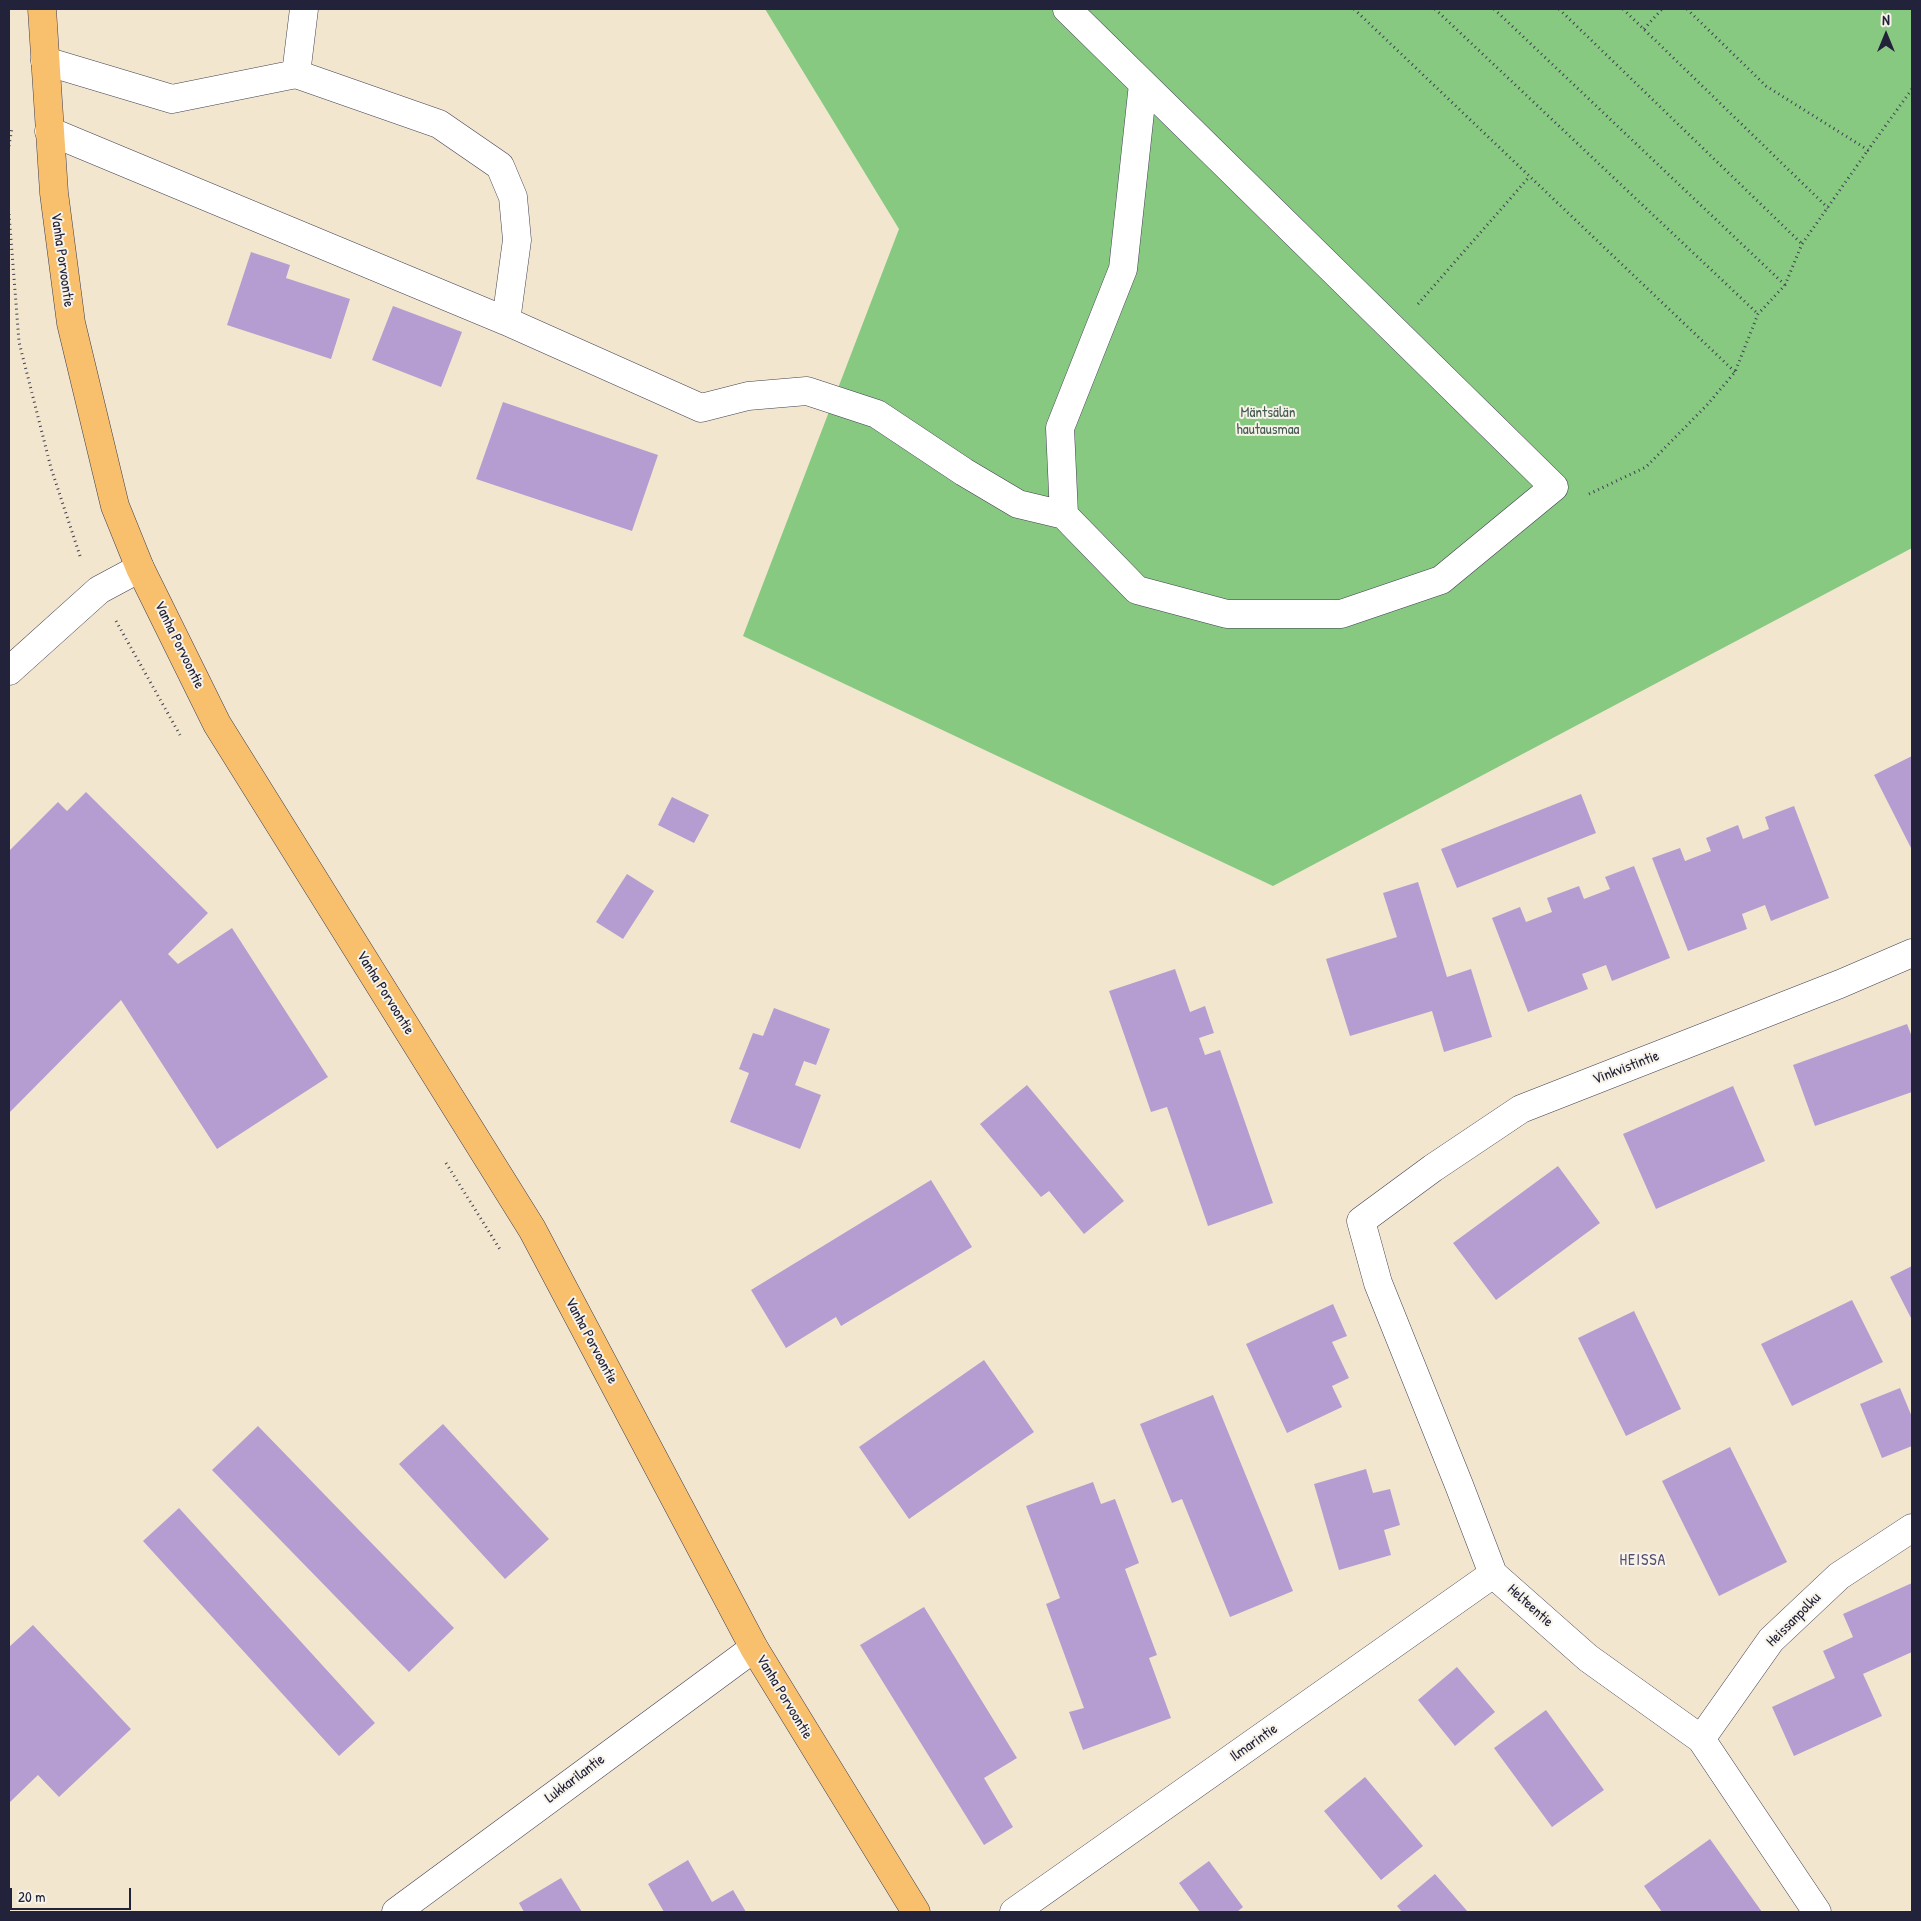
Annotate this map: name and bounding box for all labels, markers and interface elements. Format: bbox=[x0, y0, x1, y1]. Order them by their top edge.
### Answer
north arrow bbox=[1861, 10, 1911, 60]
text: N bbox=[1882, 10, 1890, 29]
street label: Vanha Porvoontie bbox=[46, 212, 78, 308]
park label: Mäntsälän hautausmaa bbox=[1237, 404, 1299, 439]
street label: Vanha Porvoontie bbox=[150, 598, 208, 692]
street label: Vanha Porvoontie bbox=[352, 948, 418, 1038]
street label: Vinkvistintie bbox=[1590, 1047, 1662, 1089]
street label: Vanha Porvoontie bbox=[561, 1295, 621, 1387]
district label: HEISSA bbox=[1619, 1551, 1667, 1571]
street label: Helteentie bbox=[1503, 1581, 1557, 1631]
street label: Heissanpolku bbox=[1763, 1589, 1825, 1651]
street label: Vanha Porvoontie bbox=[752, 1652, 816, 1742]
street label: Ilmarintie bbox=[1227, 1720, 1281, 1766]
street label: Lukkarilantie bbox=[542, 1751, 608, 1807]
scale bar bbox=[12, 1878, 134, 1910]
text: 20 m bbox=[18, 1886, 45, 1907]

